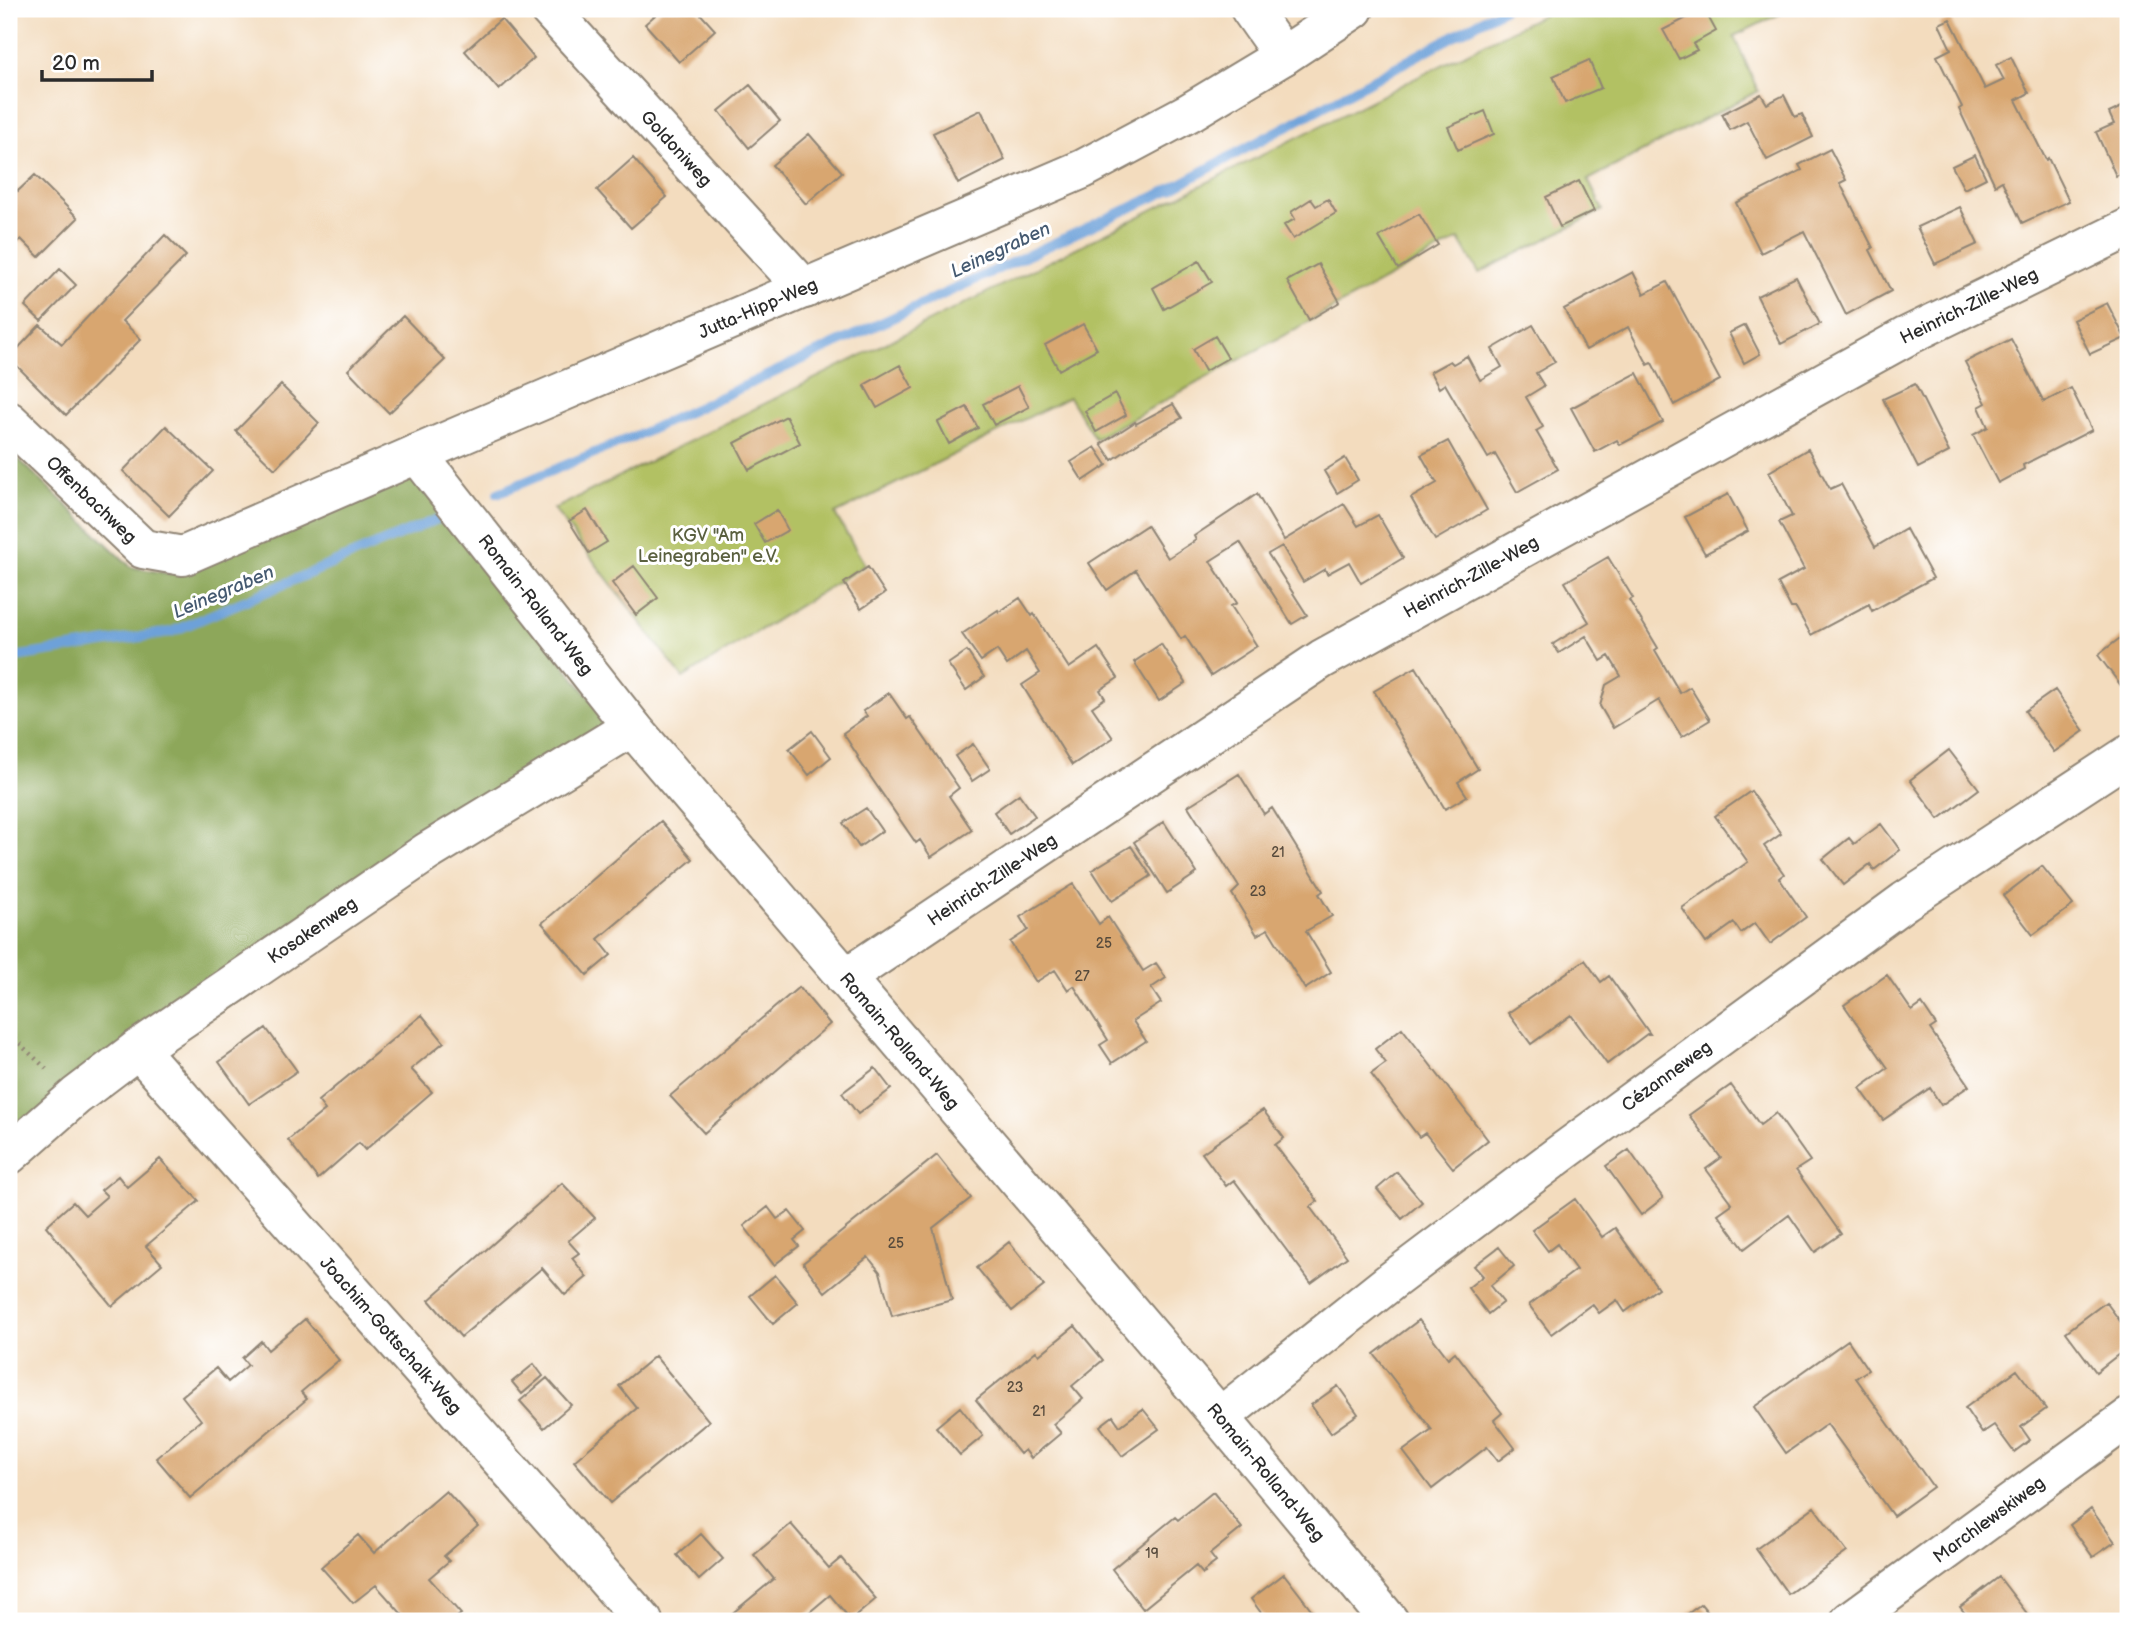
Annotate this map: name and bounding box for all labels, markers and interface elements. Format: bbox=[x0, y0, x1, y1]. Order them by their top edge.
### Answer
scale bar bbox=[42, 38, 152, 82]
text: 20 m bbox=[52, 51, 100, 76]
street label: Goldoniweg bbox=[636, 106, 716, 191]
water label: Leinegraben bbox=[947, 217, 1054, 283]
street label: Heinrich-Zille-Weg bbox=[1897, 264, 2041, 349]
street label: Jutta-Hipp-Weg bbox=[695, 274, 821, 343]
street label: Offenbachweg bbox=[42, 452, 140, 548]
park label: KGV "Am Leinegraben" e.V. bbox=[638, 525, 778, 567]
street label: Romain-Rolland-Weg bbox=[474, 531, 597, 680]
street label: Heinrich-Zille-Weg bbox=[1400, 532, 1542, 623]
water label: Leinegraben bbox=[170, 561, 277, 624]
street label: Heinrich-Zille-Weg bbox=[924, 829, 1061, 931]
house number: 21 bbox=[1271, 844, 1285, 861]
house number: 23 bbox=[1250, 883, 1266, 900]
street label: Kosakenweg bbox=[264, 893, 361, 968]
house number: 25 bbox=[1096, 935, 1112, 952]
house number: 27 bbox=[1074, 968, 1090, 985]
street label: Romain-Rolland-Weg bbox=[835, 969, 963, 1114]
street label: Cézanneweg bbox=[1618, 1036, 1716, 1116]
house number: 25 bbox=[888, 1235, 904, 1252]
street label: Joachim-Gottschalk-Weg bbox=[315, 1253, 466, 1419]
house number: 23 bbox=[1007, 1379, 1023, 1396]
street label: Romain-Rolland-Weg bbox=[1202, 1399, 1329, 1546]
house number: 21 bbox=[1032, 1403, 1046, 1420]
street label: Marchlewskiweg bbox=[1929, 1472, 2049, 1568]
house number: 19 bbox=[1145, 1545, 1159, 1562]

